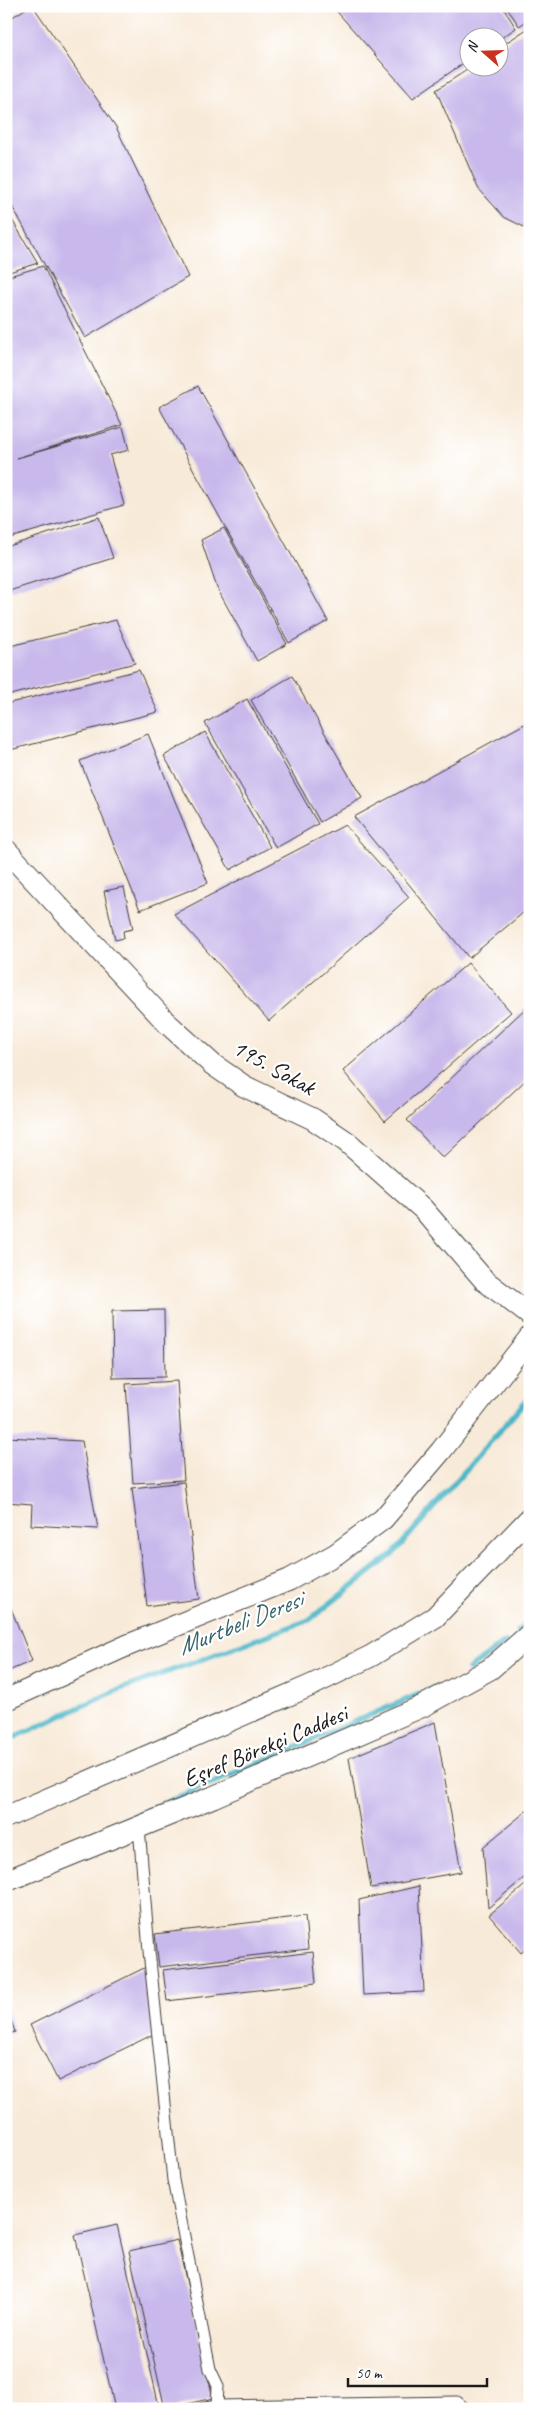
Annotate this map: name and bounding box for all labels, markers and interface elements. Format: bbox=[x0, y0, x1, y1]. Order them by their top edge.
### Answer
north arrow bbox=[458, 28, 508, 78]
text: N bbox=[463, 39, 483, 55]
street label: 195. Sokak bbox=[227, 1032, 323, 1103]
water label: Murtbeli Deresi bbox=[173, 1581, 313, 1662]
street label: Eşref Börekçi Caddesi bbox=[178, 1697, 354, 1794]
scale bar bbox=[348, 2355, 487, 2387]
text: 50 m bbox=[356, 2364, 383, 2383]

